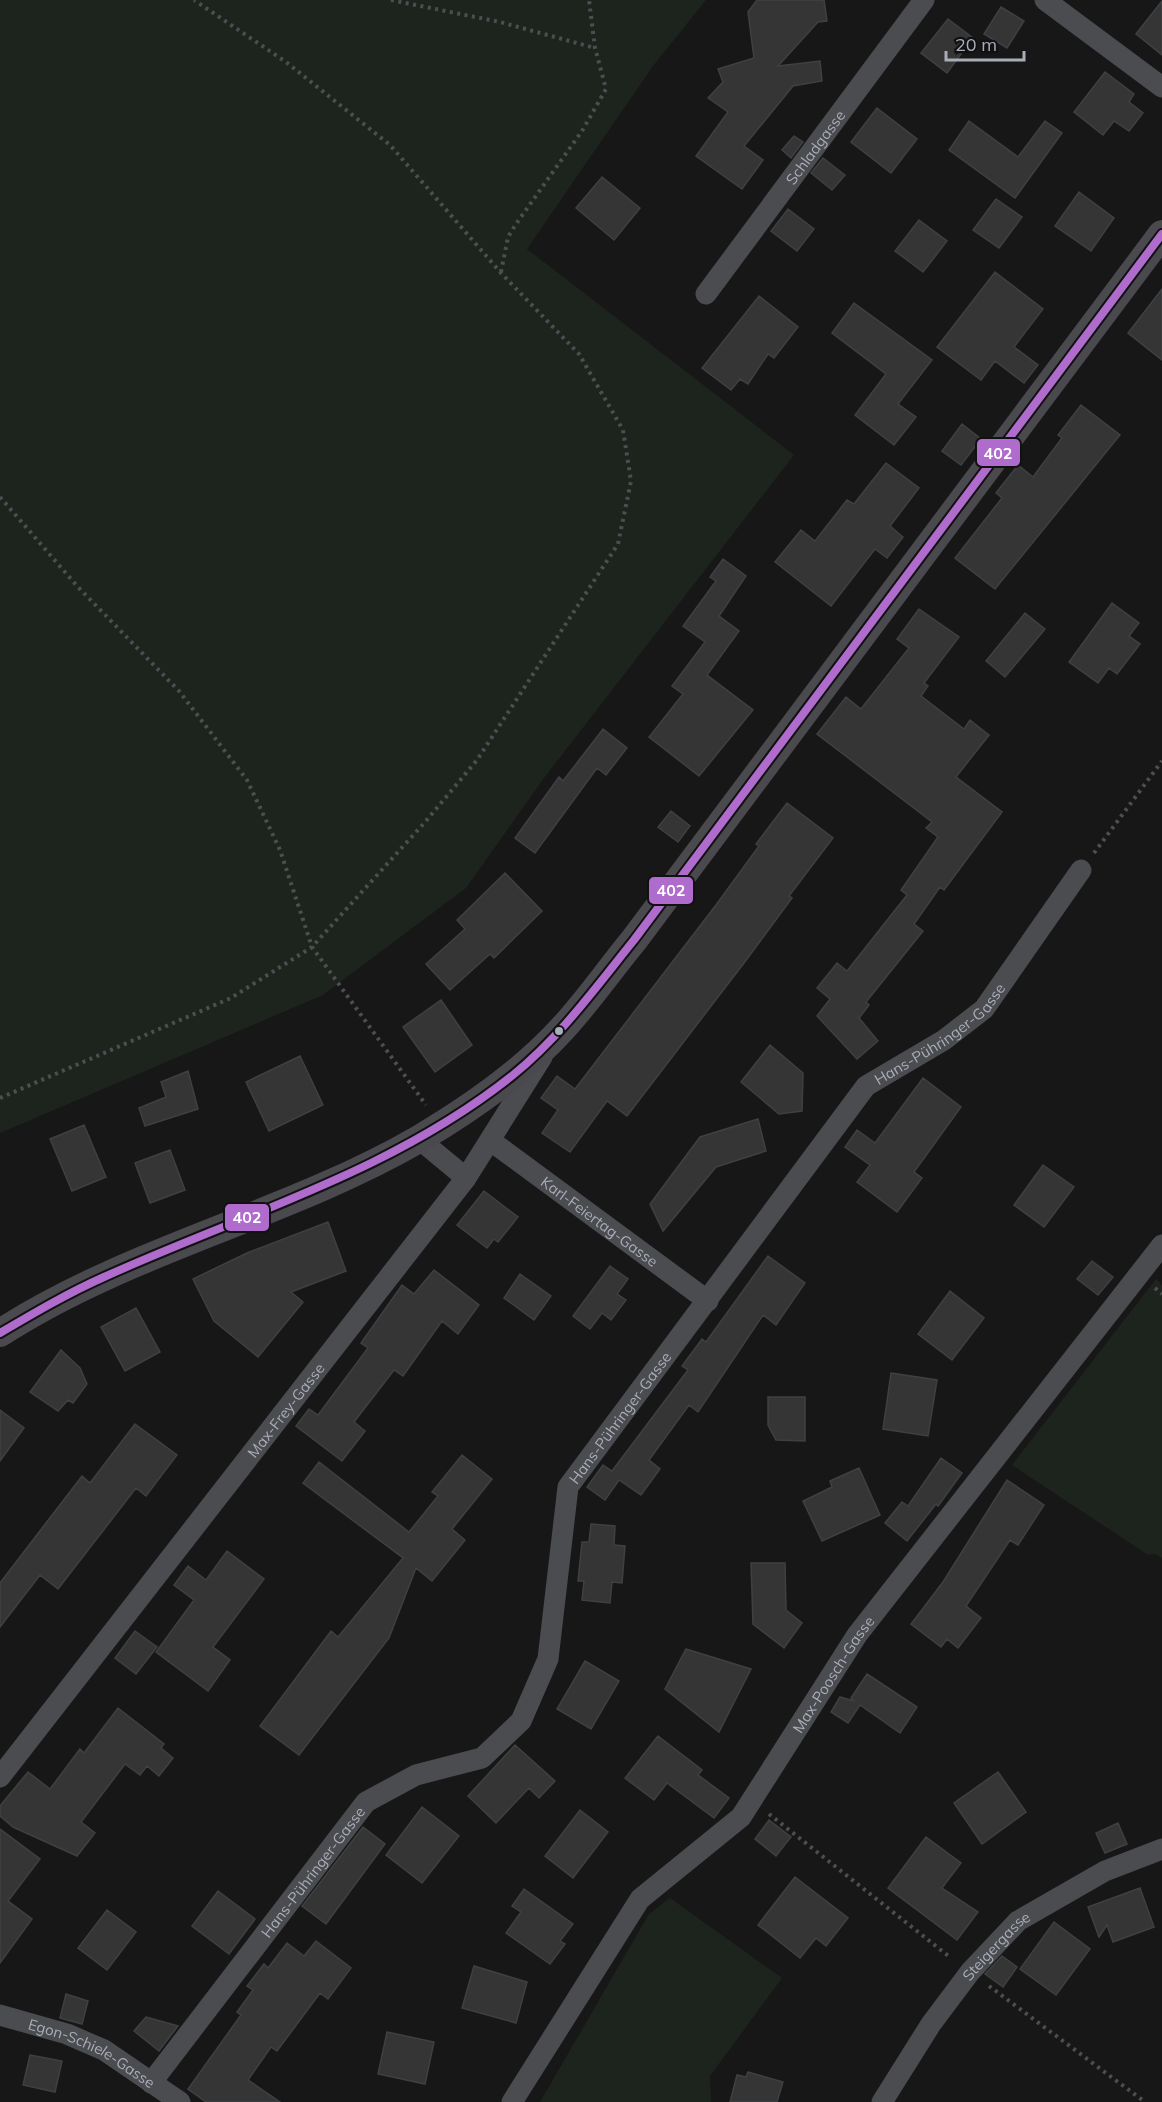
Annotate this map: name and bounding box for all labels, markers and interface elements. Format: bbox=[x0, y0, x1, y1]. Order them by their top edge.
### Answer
scale bar bbox=[946, 24, 1024, 62]
text: 20 m bbox=[955, 33, 997, 56]
street label: Schladgasse bbox=[781, 106, 849, 188]
line badge: 402 bbox=[976, 438, 1021, 467]
text: 402 bbox=[984, 443, 1012, 463]
line badge: 402 bbox=[648, 876, 694, 905]
text: 402 bbox=[657, 880, 685, 900]
street label: Hans-Pühringer-Gasse bbox=[871, 979, 1009, 1089]
unlabelled marker bbox=[553, 1025, 565, 1037]
street label: Karl-Feiertag-Gasse bbox=[537, 1172, 662, 1271]
line badge: 402 bbox=[224, 1203, 270, 1232]
text: 402 bbox=[233, 1207, 261, 1227]
street label: Hans-Pühringer-Gasse bbox=[564, 1348, 675, 1487]
street label: Max-Frey-Gasse bbox=[243, 1359, 328, 1461]
street label: Max-Poosch-Gasse bbox=[788, 1612, 878, 1736]
street label: Hans-Pühringer-Gasse bbox=[256, 1802, 369, 1941]
street label: Steigergasse bbox=[958, 1907, 1033, 1984]
street label: Egon-Schiele-Gasse bbox=[26, 2014, 159, 2092]

